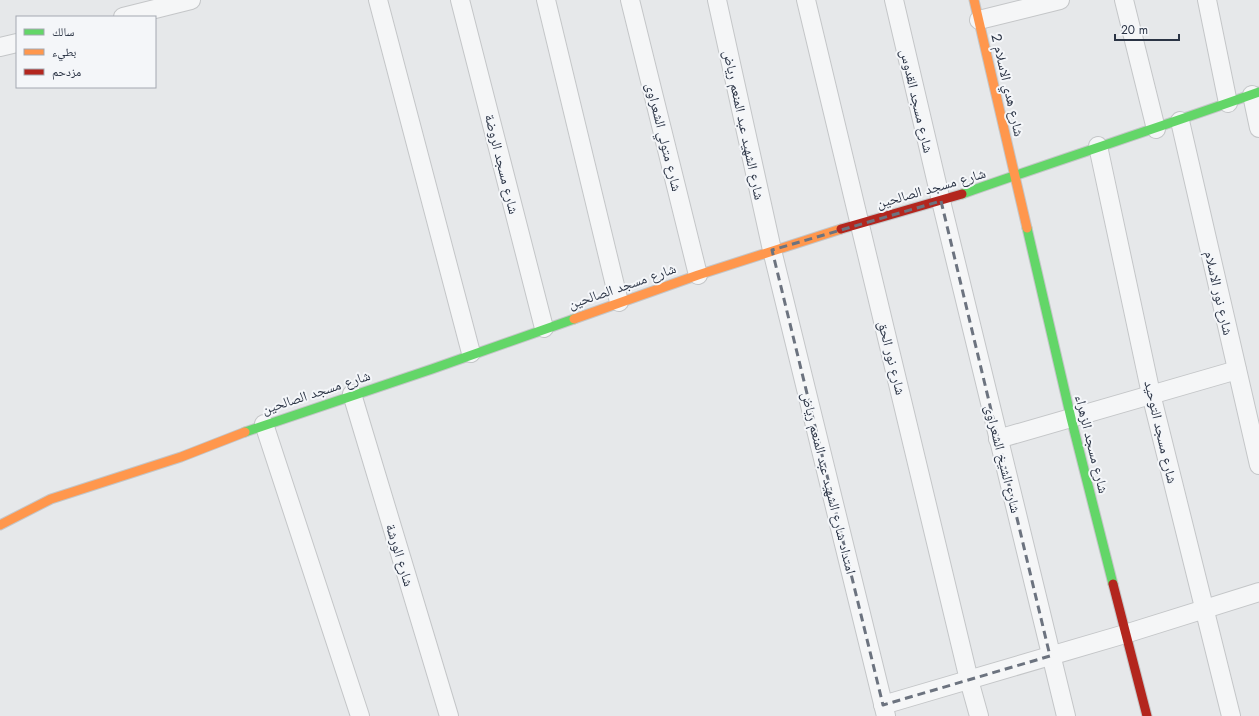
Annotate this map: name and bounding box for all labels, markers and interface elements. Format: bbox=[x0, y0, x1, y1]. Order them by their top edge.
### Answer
legend bbox=[16, 16, 156, 88]
scale bar bbox=[1115, 16, 1179, 42]
text: 20 m bbox=[1121, 21, 1148, 39]
text: سالك bbox=[52, 23, 74, 41]
street label: شارع هدي الاسلام 2 bbox=[985, 32, 1030, 139]
text: بطيء bbox=[52, 43, 76, 62]
street label: شارع مسجد القدوس bbox=[895, 47, 939, 155]
street label: شارع الشهيد عبد المنعم رياض bbox=[718, 48, 770, 202]
text: مزدحم bbox=[52, 63, 81, 81]
street label: شارع متولي الشعراوى bbox=[639, 81, 687, 194]
street label: شارع مسجد الروضة bbox=[480, 112, 524, 216]
street label: شارع مسجد الصالحين bbox=[874, 163, 988, 213]
street label: شارع نور الاسلام bbox=[1200, 249, 1238, 337]
street label: شارع مسجد الصالحين bbox=[565, 258, 679, 314]
street label: شارع نور الحق bbox=[873, 319, 911, 397]
street label: شارع مسجد الصالحين bbox=[259, 365, 373, 419]
street label: شارع مسجد التوحيد bbox=[1139, 379, 1183, 485]
street label: امتداد شارع الشهيد عبد المنعم رياض bbox=[797, 390, 861, 576]
street label: شارع مسجد الزهراء bbox=[1070, 393, 1114, 495]
street label: شارع الشيخ الشعراوى bbox=[980, 403, 1026, 515]
street label: شارع الورشة bbox=[381, 521, 419, 589]

